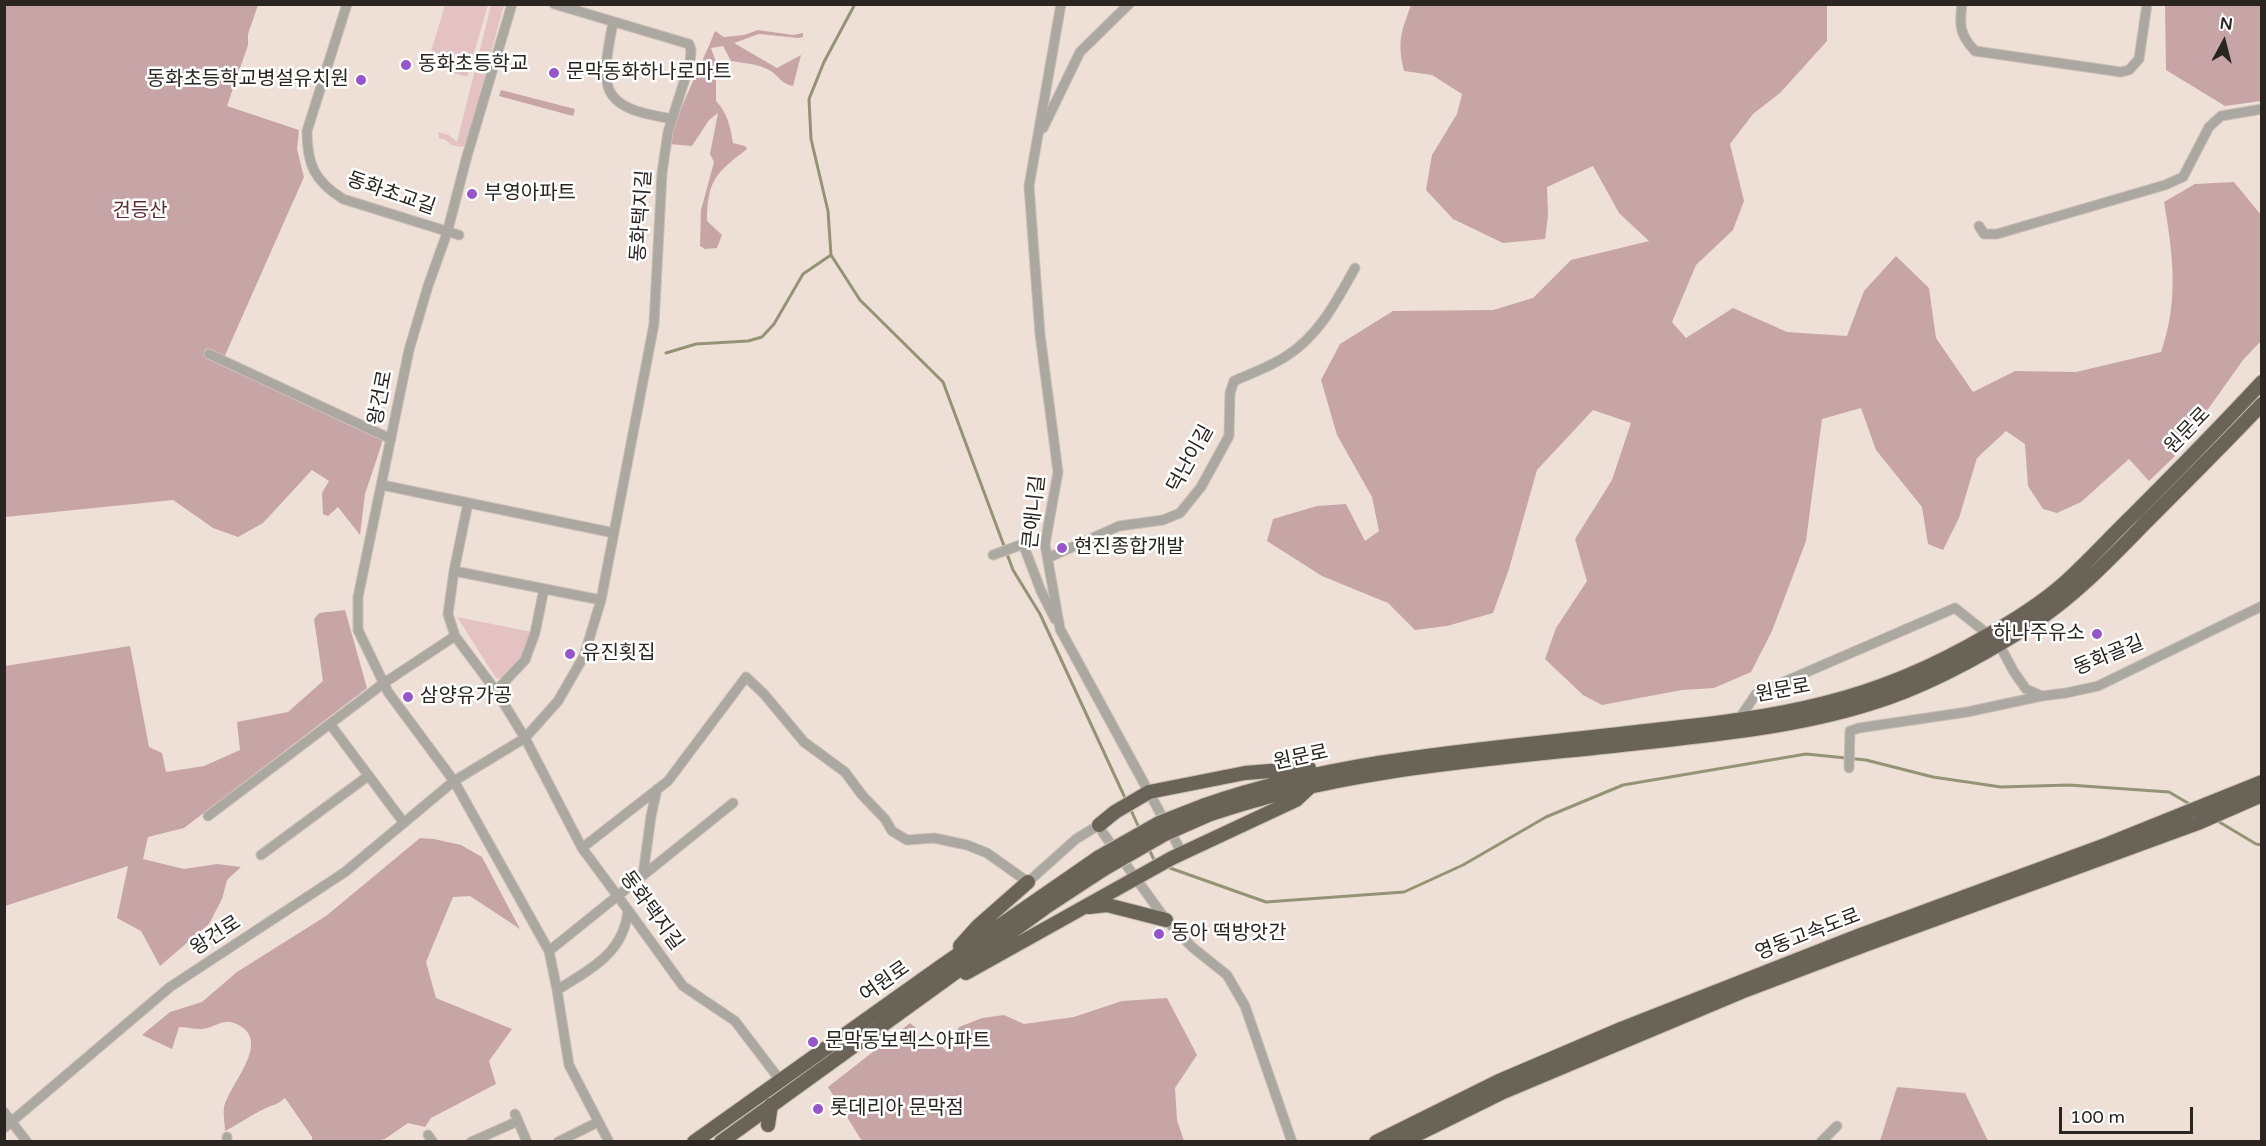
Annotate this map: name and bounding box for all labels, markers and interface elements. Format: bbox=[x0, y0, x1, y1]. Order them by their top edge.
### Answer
north arrow bbox=[2194, 12, 2254, 72]
text: N bbox=[2219, 13, 2234, 35]
place label: 동화초등학교 bbox=[418, 53, 528, 77]
marker: 동화초등학교 bbox=[399, 58, 413, 72]
place label: 문막동화하나로마트 bbox=[566, 61, 732, 85]
marker: 문막동화하나로마트 bbox=[547, 66, 561, 80]
place label: 동화초등학교병설유치원 bbox=[147, 68, 349, 92]
marker: 동화초등학교병설유치원 bbox=[354, 73, 368, 87]
street label: 동화초교길 bbox=[344, 168, 438, 220]
street label: 동화택지길 bbox=[627, 169, 657, 263]
place label: 부영아파트 bbox=[484, 182, 576, 206]
marker: 부영아파트 bbox=[465, 187, 479, 201]
park label: 건등산 bbox=[112, 200, 168, 224]
street label: 왕건로 bbox=[364, 369, 398, 427]
street label: 원문로 bbox=[2160, 403, 2216, 459]
street label: 덕난이길 bbox=[1163, 421, 1219, 497]
street label: 큰애니길 bbox=[1019, 474, 1051, 550]
place label: 현진종합개발 bbox=[1074, 536, 1184, 560]
marker: 현진종합개발 bbox=[1055, 541, 1069, 555]
place label: 하나주유소 bbox=[1993, 622, 2085, 646]
marker: 하나주유소 bbox=[2090, 627, 2104, 641]
street label: 동화골길 bbox=[2070, 631, 2148, 681]
place label: 유진횟집 bbox=[582, 642, 656, 666]
marker: 유진횟집 bbox=[563, 647, 577, 661]
street label: 원문로 bbox=[1754, 674, 1812, 708]
place label: 삼양유가공 bbox=[420, 685, 512, 709]
marker: 삼양유가공 bbox=[401, 690, 415, 704]
street label: 원문로 bbox=[1272, 741, 1330, 775]
street label: 동화택지길 bbox=[614, 867, 688, 955]
street label: 영동고속도로 bbox=[1752, 904, 1864, 966]
street label: 왕건로 bbox=[186, 911, 246, 961]
place label: 동아 떡방앗간 bbox=[1171, 922, 1287, 946]
marker: 동아 떡방앗간 bbox=[1152, 927, 1166, 941]
street label: 여원로 bbox=[856, 956, 914, 1008]
place label: 문막동보렉스아파트 bbox=[825, 1030, 991, 1054]
marker: 문막동보렉스아파트 bbox=[806, 1035, 820, 1049]
scale bar bbox=[2062, 1095, 2196, 1133]
place label: 롯데리아 문막점 bbox=[830, 1097, 964, 1121]
marker: 롯데리아 문막점 bbox=[811, 1102, 825, 1116]
text: 100 m bbox=[2070, 1106, 2125, 1128]

